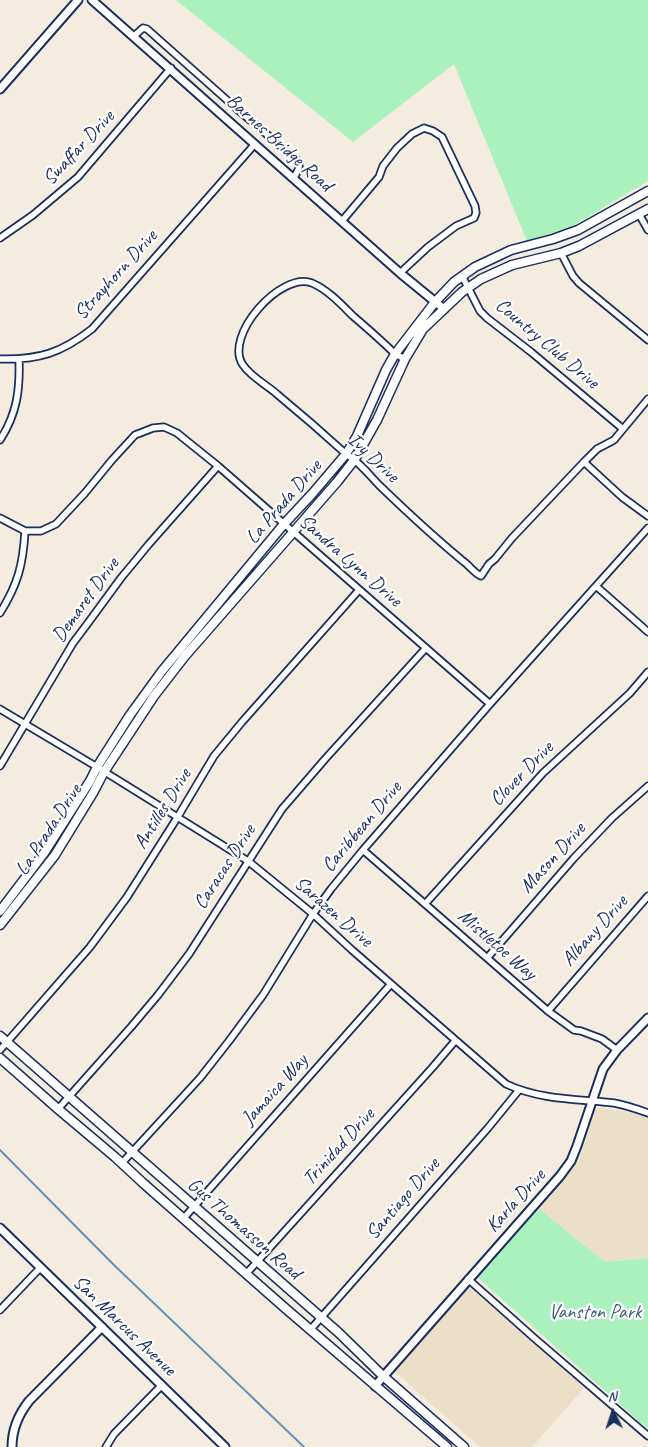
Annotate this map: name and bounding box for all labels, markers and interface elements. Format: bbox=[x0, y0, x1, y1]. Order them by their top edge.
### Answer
street label: Barnes Bridge Road bbox=[221, 89, 337, 197]
street label: Swaffar Drive bbox=[38, 105, 120, 191]
street label: Strayhorn Drive bbox=[69, 225, 163, 325]
street label: Country Club Drive bbox=[490, 294, 604, 394]
street label: Ivy Drive bbox=[342, 428, 404, 488]
street label: La Prada Drive bbox=[241, 455, 327, 549]
street label: Sandra Lynn Drive bbox=[293, 510, 407, 612]
street label: Demaret Drive bbox=[47, 553, 125, 647]
street label: Clover Drive bbox=[485, 737, 559, 811]
street label: Antilles Drive bbox=[129, 764, 197, 854]
street label: Caribbean Drive bbox=[317, 777, 407, 877]
street label: La Prada Drive bbox=[11, 780, 87, 880]
street label: Mason Drive bbox=[515, 818, 591, 898]
street label: Caracas Drive bbox=[189, 820, 261, 914]
street label: Sarazen Drive bbox=[289, 871, 377, 953]
street label: Albany Drive bbox=[557, 890, 633, 972]
street label: Mistletoe Way bbox=[453, 904, 541, 986]
street label: Jamaica Way bbox=[237, 1049, 313, 1131]
street label: Trinidad Drive bbox=[298, 1103, 380, 1191]
street label: Santiago Drive bbox=[361, 1153, 445, 1245]
street label: Karla Drive bbox=[481, 1164, 551, 1238]
street label: Gus Thomasson Road bbox=[182, 1173, 306, 1285]
street label: San Marcus Avenue bbox=[67, 1271, 181, 1381]
park label: Vanston Park bbox=[549, 1301, 641, 1325]
north arrow bbox=[588, 1387, 638, 1437]
text: N bbox=[607, 1388, 617, 1405]

